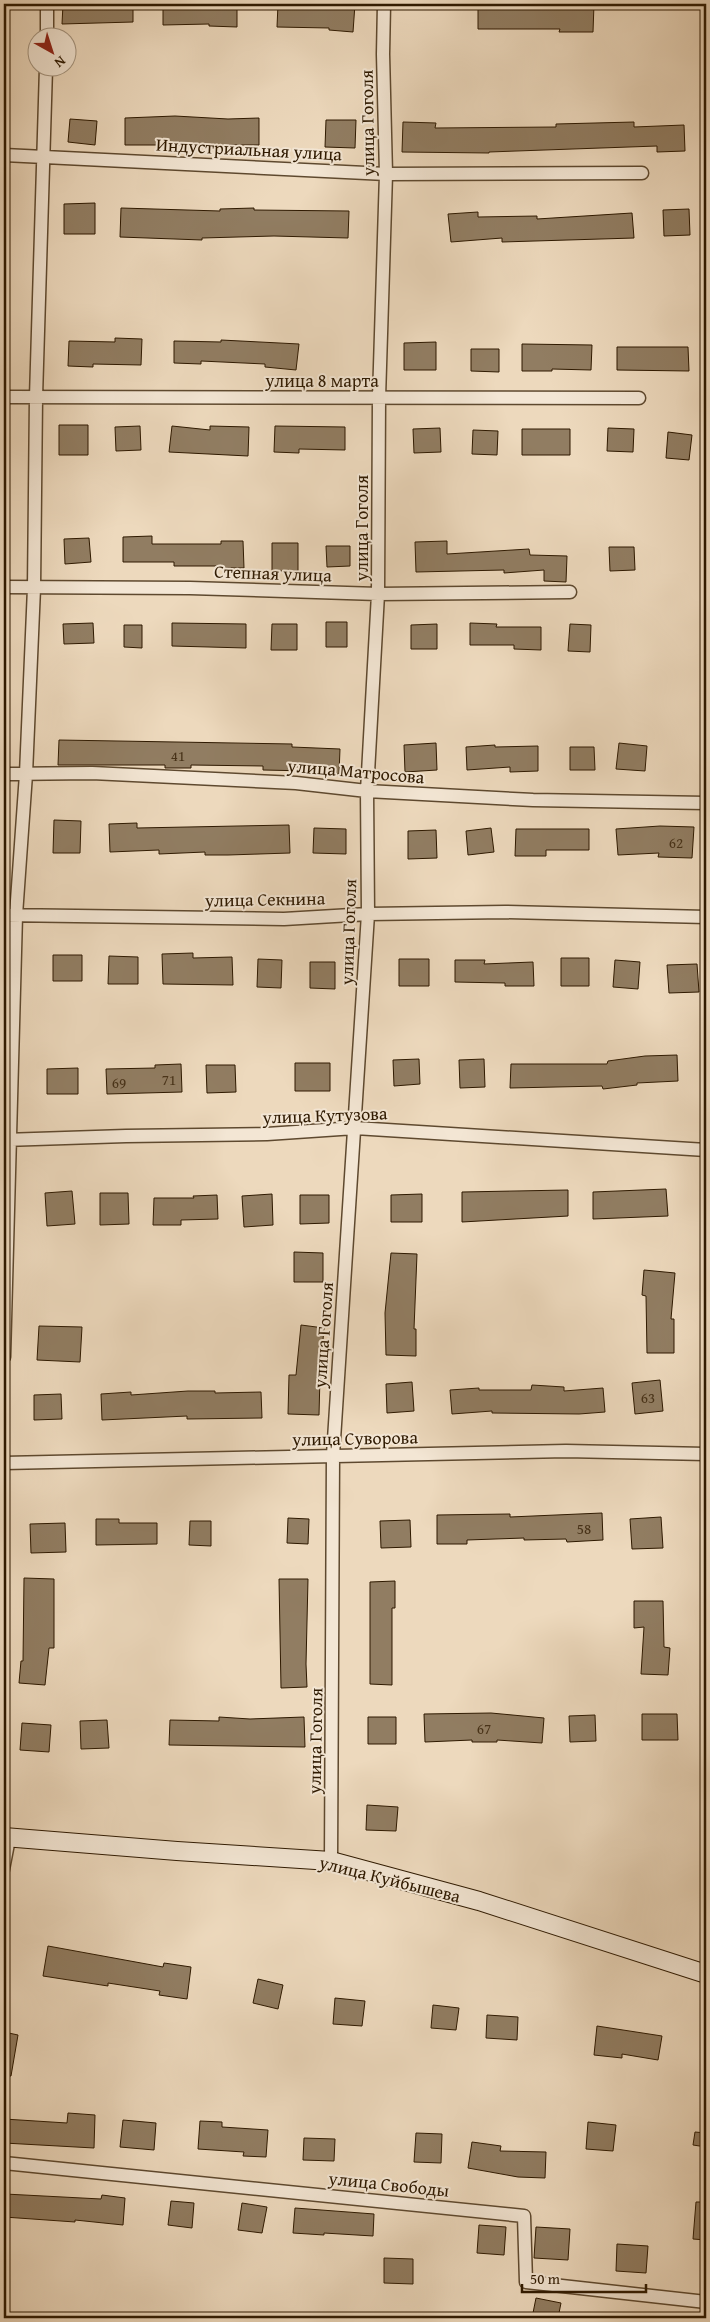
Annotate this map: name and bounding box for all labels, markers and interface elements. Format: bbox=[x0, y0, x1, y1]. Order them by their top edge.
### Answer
north arrow bbox=[28, 28, 78, 78]
text: N bbox=[50, 51, 70, 73]
street label: улица Гоголя bbox=[353, 70, 381, 177]
street label: Индустриальная улица bbox=[155, 131, 343, 167]
street label: улица 8 марта bbox=[264, 367, 379, 394]
street label: улица Гоголя bbox=[348, 475, 375, 582]
street label: Степная улица bbox=[214, 557, 333, 589]
house number: 41 bbox=[171, 745, 185, 766]
street label: улица Матросова bbox=[285, 751, 426, 790]
house number: 62 bbox=[669, 832, 683, 853]
street label: улица Гоголя bbox=[333, 878, 363, 987]
street label: улица Секнина bbox=[204, 884, 326, 914]
house number: 71 bbox=[162, 1069, 176, 1090]
house number: 69 bbox=[112, 1072, 126, 1093]
street label: улица Кутузова bbox=[261, 1099, 388, 1131]
street label: улица Гоголя bbox=[306, 1281, 340, 1390]
house number: 63 bbox=[641, 1387, 655, 1408]
street label: улица Суворова bbox=[291, 1423, 419, 1453]
house number: 58 bbox=[577, 1518, 591, 1539]
street label: улица Гоголя bbox=[301, 1688, 329, 1795]
house number: 67 bbox=[477, 1718, 491, 1739]
street label: улица Куйбышева bbox=[316, 1848, 464, 1910]
street label: улица Свободы bbox=[326, 2164, 451, 2204]
scale bar bbox=[522, 2262, 646, 2294]
text: 50 m bbox=[530, 2268, 561, 2289]

